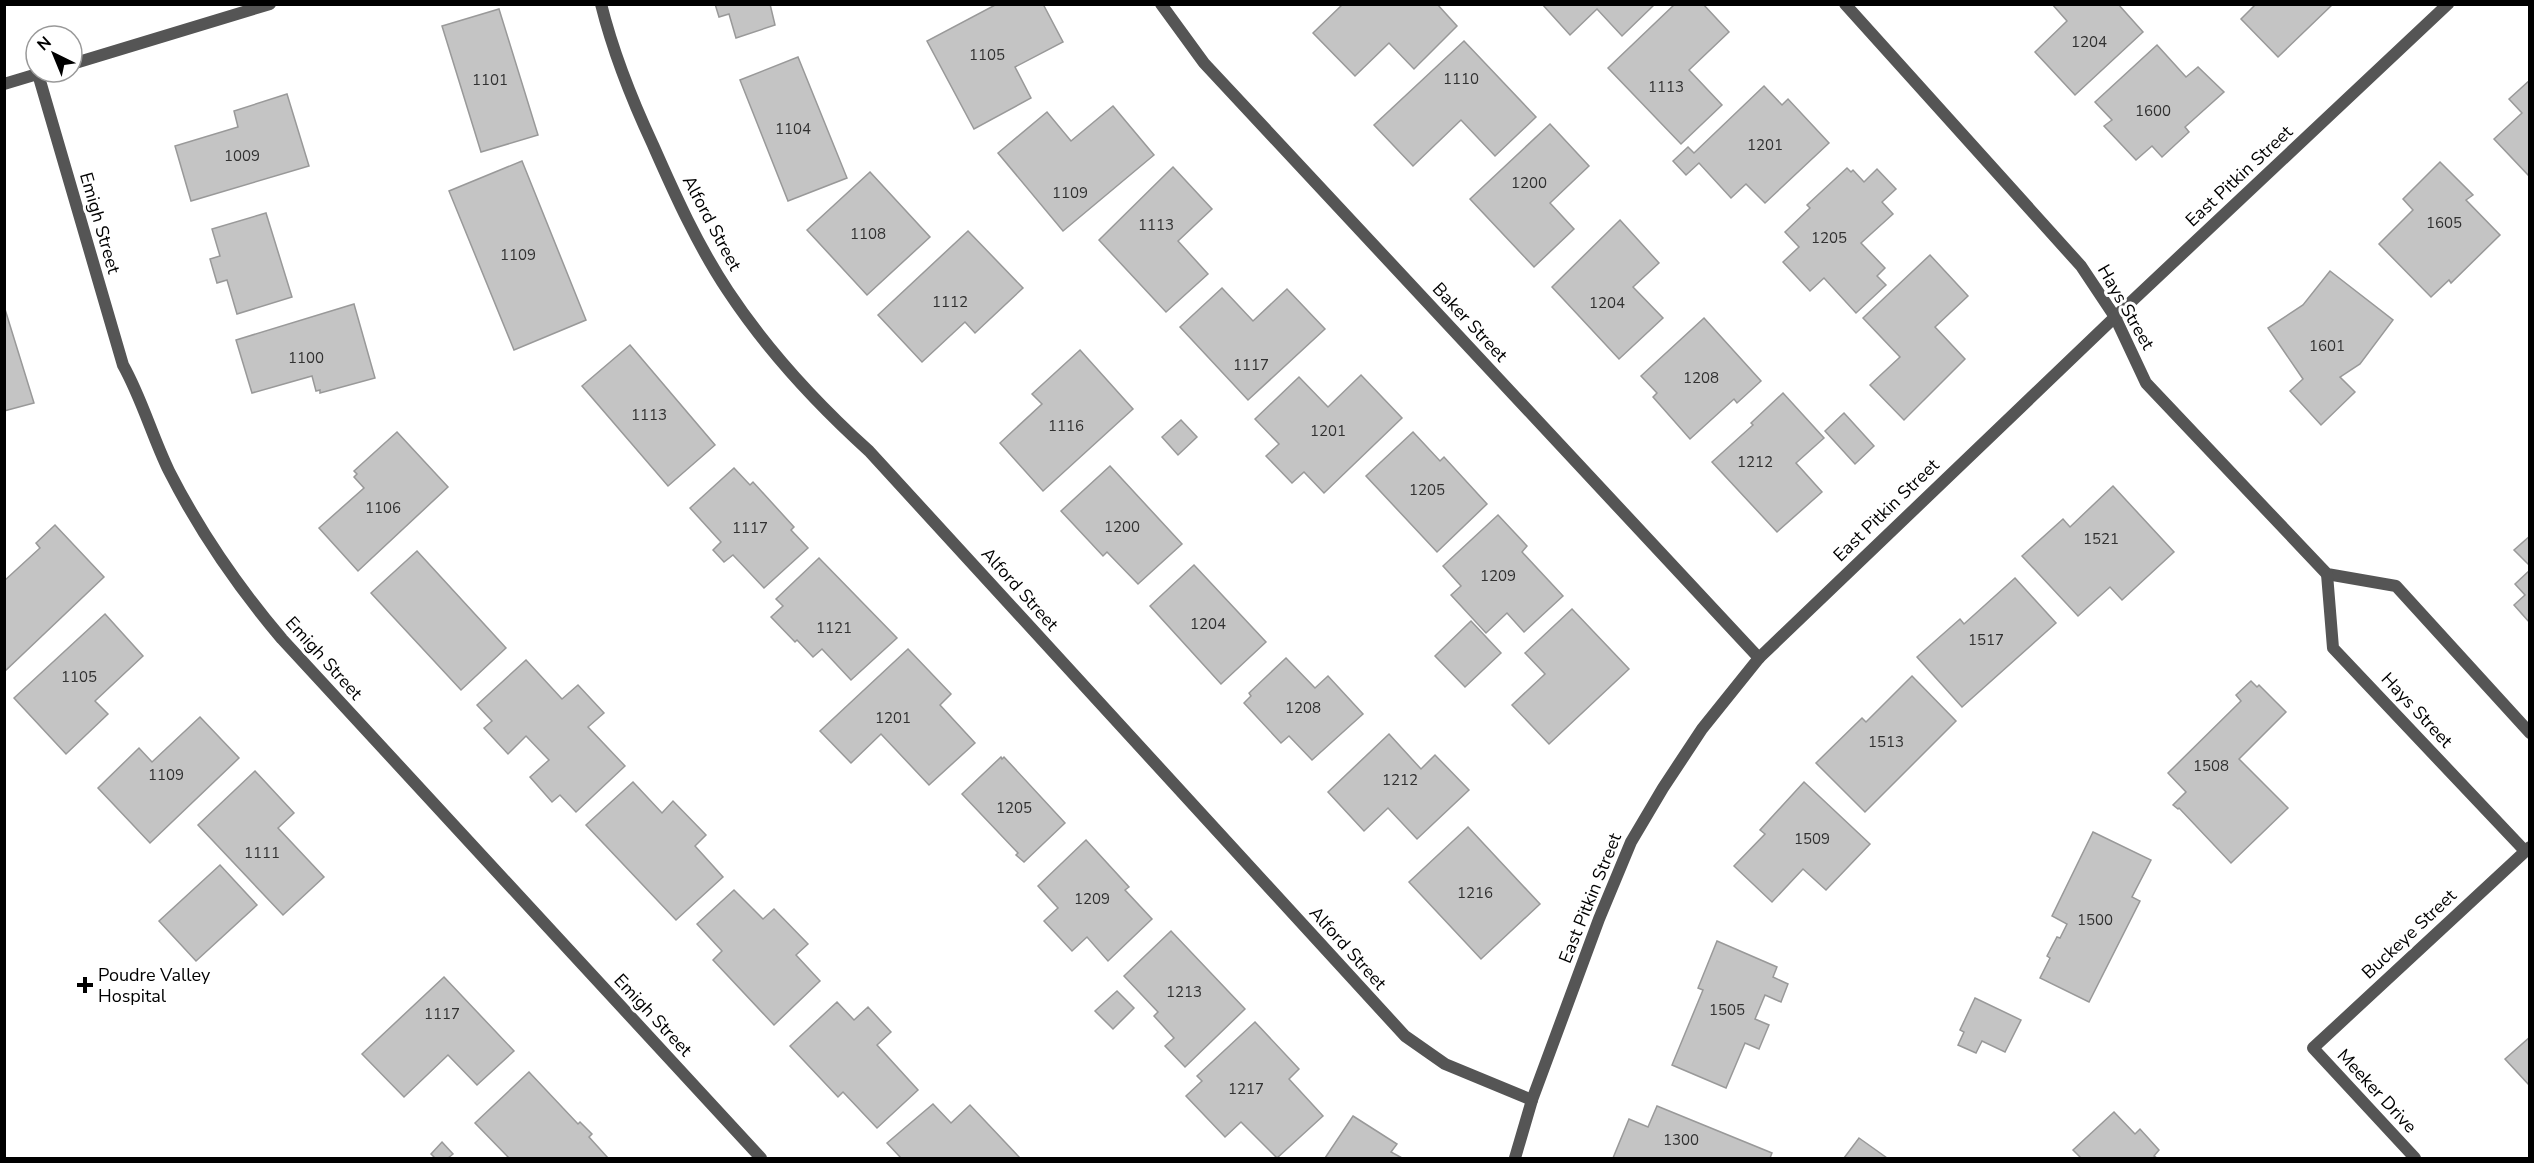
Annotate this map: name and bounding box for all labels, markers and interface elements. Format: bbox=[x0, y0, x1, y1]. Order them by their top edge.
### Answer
north arrow bbox=[24, 24, 84, 84]
text: N bbox=[33, 32, 56, 56]
house number: 1204 bbox=[2071, 32, 2107, 52]
house number: 1105 bbox=[969, 45, 1005, 65]
house number: 1110 bbox=[1443, 69, 1479, 89]
house number: 1101 bbox=[472, 70, 508, 90]
house number: 1113 bbox=[1648, 77, 1684, 97]
house number: 1600 bbox=[2135, 101, 2171, 121]
house number: 1104 bbox=[775, 119, 811, 139]
street label: East Pitkin Street bbox=[2180, 120, 2298, 232]
house number: 1201 bbox=[1747, 135, 1783, 155]
house number: 1009 bbox=[224, 146, 260, 166]
street label: Emigh Street bbox=[74, 169, 126, 277]
street label: Alford Street bbox=[677, 171, 747, 275]
house number: 1200 bbox=[1511, 173, 1547, 193]
house number: 1109 bbox=[1052, 183, 1088, 203]
house number: 1605 bbox=[2426, 213, 2462, 233]
house number: 1113 bbox=[1138, 215, 1174, 235]
house number: 1108 bbox=[850, 224, 886, 244]
house number: 1205 bbox=[1811, 228, 1847, 248]
house number: 1109 bbox=[500, 245, 536, 265]
street label: Hays Street bbox=[2092, 260, 2160, 355]
street label: Baker Street bbox=[1427, 277, 1513, 367]
house number: 1112 bbox=[932, 292, 968, 312]
house number: 1204 bbox=[1589, 293, 1625, 313]
house number: 1601 bbox=[2309, 336, 2345, 356]
house number: 1100 bbox=[288, 348, 324, 368]
house number: 1117 bbox=[1233, 355, 1269, 375]
house number: 1208 bbox=[1683, 368, 1719, 388]
house number: 1113 bbox=[631, 405, 667, 425]
house number: 1116 bbox=[1048, 416, 1084, 436]
house number: 1201 bbox=[1310, 421, 1346, 441]
house number: 1212 bbox=[1737, 452, 1773, 472]
street label: East Pitkin Street bbox=[1828, 453, 1945, 567]
house number: 1205 bbox=[1409, 480, 1445, 500]
house number: 1106 bbox=[365, 498, 401, 518]
house number: 1200 bbox=[1104, 517, 1140, 537]
house number: 1117 bbox=[732, 518, 768, 538]
house number: 1521 bbox=[2083, 529, 2119, 549]
street label: Alford Street bbox=[976, 542, 1064, 636]
house number: 1209 bbox=[1480, 566, 1516, 586]
street label: Emigh Street bbox=[280, 611, 368, 705]
house number: 1204 bbox=[1190, 614, 1226, 634]
house number: 1121 bbox=[816, 618, 852, 638]
house number: 1517 bbox=[1968, 630, 2004, 650]
house number: 1105 bbox=[61, 667, 97, 687]
street label: Hays Street bbox=[2376, 667, 2459, 753]
house number: 1208 bbox=[1285, 698, 1321, 718]
house number: 1201 bbox=[875, 708, 911, 728]
house number: 1513 bbox=[1868, 732, 1904, 752]
house number: 1508 bbox=[2193, 756, 2229, 776]
house number: 1109 bbox=[148, 765, 184, 785]
house number: 1212 bbox=[1382, 770, 1418, 790]
house number: 1205 bbox=[996, 798, 1032, 818]
street label: East Pitkin Street bbox=[1553, 829, 1627, 967]
house number: 1509 bbox=[1794, 829, 1830, 849]
house number: 1111 bbox=[244, 843, 280, 863]
house number: 1216 bbox=[1457, 883, 1493, 903]
street label: Buckeye Street bbox=[2356, 883, 2462, 984]
house number: 1209 bbox=[1074, 889, 1110, 909]
street label: Alford Street bbox=[1304, 901, 1392, 995]
house number: 1500 bbox=[2077, 910, 2113, 930]
place label: Poudre Valley Hospital bbox=[98, 963, 211, 1008]
street label: Emigh Street bbox=[609, 969, 698, 1062]
marker: Poudre Valley Hospital bbox=[76, 976, 94, 994]
house number: 1213 bbox=[1166, 982, 1202, 1002]
house number: 1505 bbox=[1709, 1000, 1745, 1020]
house number: 1117 bbox=[424, 1004, 460, 1024]
street label: Meeker Drive bbox=[2332, 1044, 2422, 1138]
house number: 1217 bbox=[1228, 1079, 1264, 1099]
house number: 1300 bbox=[1663, 1130, 1699, 1150]

